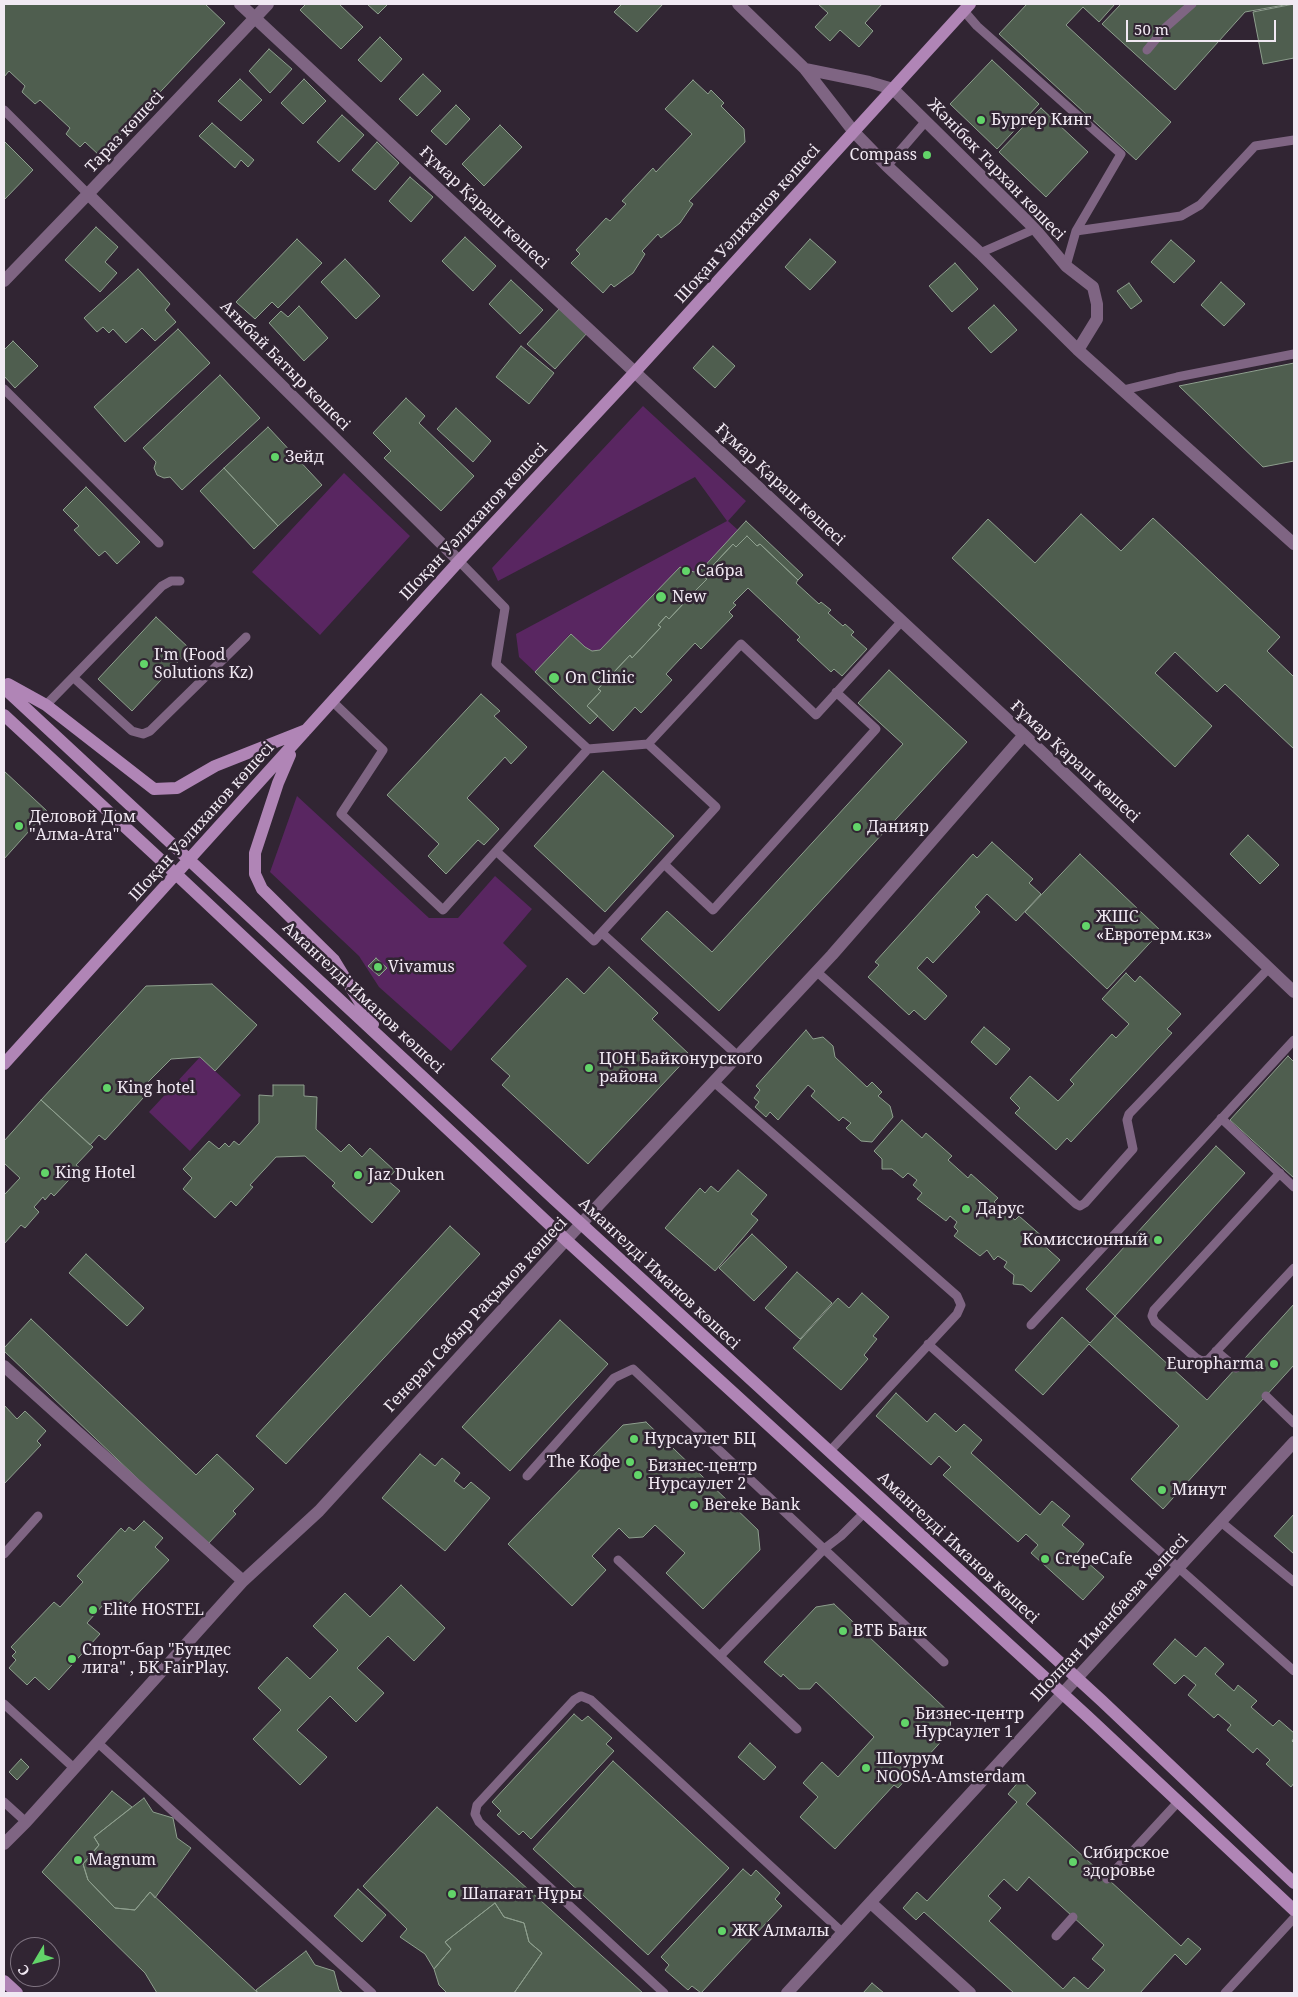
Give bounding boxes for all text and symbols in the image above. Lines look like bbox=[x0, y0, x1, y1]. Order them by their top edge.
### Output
scale bar bbox=[1128, 10, 1278, 42]
text: 50 m bbox=[1134, 19, 1169, 39]
street label: Тараз көшесі bbox=[82, 87, 168, 177]
street label: Жәнібек Тархан көшесі bbox=[923, 95, 1069, 245]
place label: Бургер Кинг bbox=[991, 110, 1091, 130]
marker: Бургер Кинг bbox=[975, 114, 987, 126]
street label: Шоқан Уәлиханов көшесі bbox=[672, 141, 824, 307]
street label: Ғұмар Қараш көшесі bbox=[415, 143, 553, 273]
place label: Compass bbox=[850, 145, 917, 165]
marker: Compass bbox=[921, 149, 933, 161]
street label: Ағыбай Батыр көшесі bbox=[216, 297, 354, 435]
street label: Ғұмар Қараш көшесі bbox=[711, 420, 849, 550]
street label: Шоқан Уәлиханов көшесі bbox=[396, 440, 552, 604]
place label: Зейд bbox=[285, 447, 324, 467]
marker: Зейд bbox=[269, 451, 281, 463]
place label: Сабра bbox=[696, 561, 744, 581]
marker: Сабра bbox=[680, 565, 692, 577]
place label: New bbox=[672, 587, 707, 607]
marker: New bbox=[654, 590, 668, 604]
place label: I'm (Food Solutions Kz) bbox=[154, 645, 254, 683]
marker: I'm (Food Solutions Kz) bbox=[138, 658, 150, 670]
place label: On Clinic bbox=[565, 668, 635, 688]
marker: On Clinic bbox=[547, 671, 561, 685]
street label: Ғұмар Қараш көшесі bbox=[1006, 697, 1144, 827]
street label: Шоқан Уәлиханов көшесі bbox=[126, 739, 278, 905]
place label: Деловой Дом "Алма-Ата" bbox=[29, 807, 136, 845]
place label: Данияр bbox=[867, 817, 929, 837]
marker: Деловой Дом "Алма-Ата" bbox=[13, 820, 25, 832]
marker: Данияр bbox=[851, 821, 863, 833]
place label: ЖШС «Евротерм.кз» bbox=[1096, 907, 1212, 945]
street label: Амангелді Иманов көшесі bbox=[278, 918, 448, 1078]
marker: ЖШС «Евротерм.кз» bbox=[1080, 920, 1092, 932]
place label: Vivamus bbox=[388, 957, 455, 977]
marker: Vivamus bbox=[372, 961, 384, 973]
place label: ЦОН Байконурского района bbox=[599, 1049, 763, 1087]
marker: ЦОН Байконурского района bbox=[583, 1062, 595, 1074]
place label: King hotel bbox=[117, 1078, 195, 1098]
marker: King hotel bbox=[101, 1082, 113, 1094]
place label: King Hotel bbox=[55, 1163, 135, 1183]
place label: Jaz Duken bbox=[368, 1165, 445, 1185]
marker: King Hotel bbox=[39, 1167, 51, 1179]
marker: Jaz Duken bbox=[352, 1169, 364, 1181]
street label: Амангелді Иманов көшесі bbox=[574, 1194, 744, 1354]
place label: Дарус bbox=[976, 1199, 1024, 1219]
marker: Дарус bbox=[960, 1203, 972, 1215]
street label: Генерал Сабыр Рақымов көшесі bbox=[381, 1214, 571, 1416]
place label: Комиссионный bbox=[1022, 1230, 1148, 1250]
marker: Комиссионный bbox=[1152, 1234, 1164, 1246]
place label: Europharma bbox=[1166, 1354, 1264, 1374]
marker: Europharma bbox=[1268, 1358, 1280, 1370]
place label: Нурсаулет БЦ bbox=[644, 1429, 756, 1449]
marker: Нурсаулет БЦ bbox=[628, 1433, 640, 1445]
place label: The Кофе bbox=[547, 1452, 620, 1472]
marker: The Кофе bbox=[624, 1456, 636, 1468]
place label: Бизнес-центр Нурсаулет 2 bbox=[648, 1456, 757, 1494]
street label: Амангелді Иманов көшесі bbox=[873, 1468, 1043, 1628]
marker: Бизнес-центр Нурсаулет 2 bbox=[632, 1469, 644, 1481]
place label: Минут bbox=[1172, 1480, 1226, 1500]
marker: Минут bbox=[1156, 1484, 1168, 1496]
place label: Bereke Bank bbox=[704, 1495, 800, 1515]
marker: Bereke Bank bbox=[688, 1499, 700, 1511]
street label: Шолпан Иманбаева көшесі bbox=[1027, 1530, 1193, 1706]
place label: CrepeCafe bbox=[1055, 1549, 1133, 1569]
marker: CrepeCafe bbox=[1039, 1553, 1051, 1565]
place label: Elite HOSTEL bbox=[103, 1600, 204, 1620]
marker: Elite HOSTEL bbox=[87, 1604, 99, 1616]
place label: ВТБ Банк bbox=[853, 1621, 927, 1641]
marker: ВТБ Банк bbox=[837, 1625, 849, 1637]
place label: Спорт-бар "Бундес лига" , БК FairPlay. bbox=[82, 1640, 231, 1678]
marker: Спорт-бар "Бундес лига" , БК FairPlay. bbox=[66, 1653, 78, 1665]
place label: Бизнес-центр Нурсаулет 1 bbox=[915, 1704, 1024, 1742]
marker: Бизнес-центр Нурсаулет 1 bbox=[899, 1717, 911, 1729]
place label: Шоурум NOOSA-Amsterdam bbox=[876, 1749, 1026, 1787]
marker: Шоурум NOOSA-Amsterdam bbox=[860, 1762, 872, 1774]
place label: Сибирское здоровье bbox=[1083, 1843, 1169, 1881]
place label: Magnum bbox=[88, 1850, 156, 1870]
marker: Magnum bbox=[72, 1854, 84, 1866]
marker: Сибирское здоровье bbox=[1067, 1856, 1079, 1868]
place label: Шапағат Нұры bbox=[462, 1884, 582, 1904]
marker: Шапағат Нұры bbox=[446, 1888, 458, 1900]
place label: ЖК Алмалы bbox=[732, 1921, 829, 1941]
marker: ЖК Алмалы bbox=[716, 1925, 728, 1937]
north arrow bbox=[10, 1937, 60, 1987]
text: С bbox=[13, 1961, 34, 1980]

